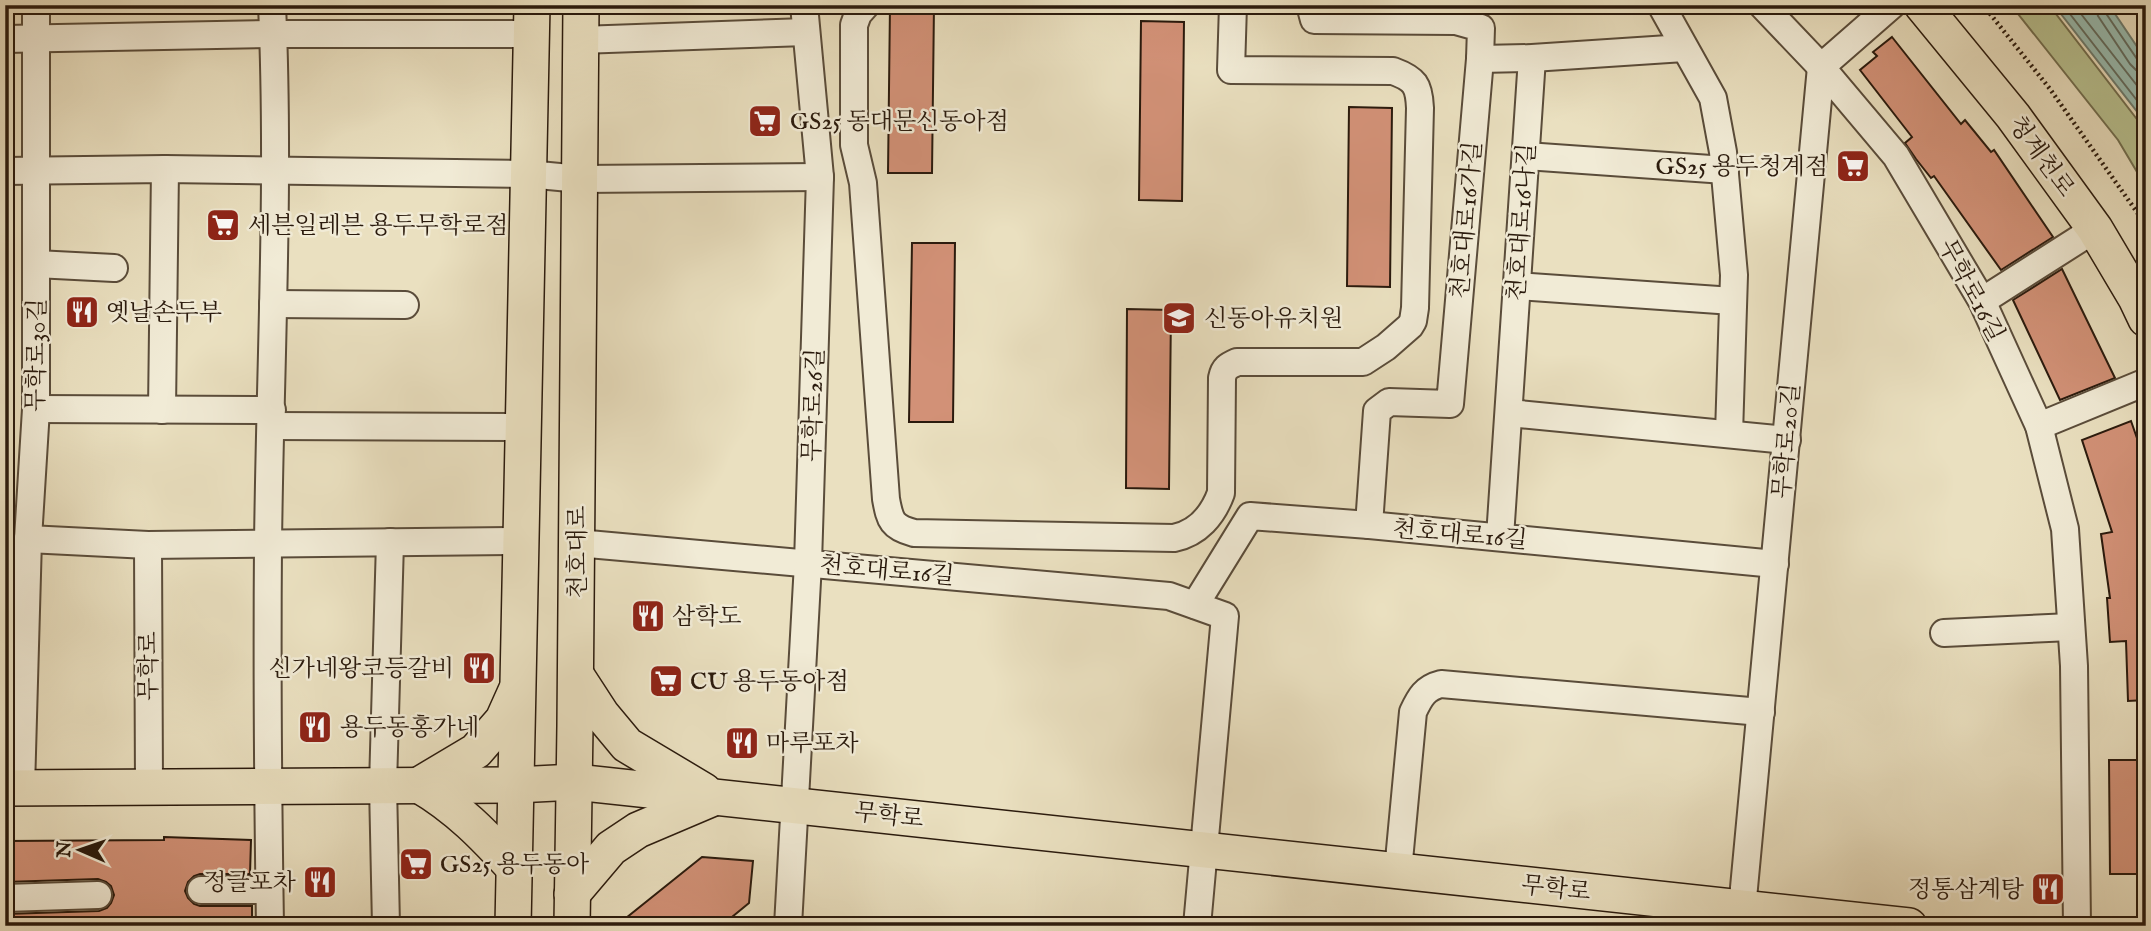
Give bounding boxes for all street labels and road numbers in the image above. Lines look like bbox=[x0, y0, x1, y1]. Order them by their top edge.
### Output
street label: 청계천로 bbox=[2001, 110, 2081, 204]
street label: 천호대로16가길 bbox=[1445, 140, 1490, 300]
street label: 천호대로16나길 bbox=[1502, 142, 1543, 302]
street label: 무학로16길 bbox=[1931, 234, 2011, 347]
street label: 무학로30길 bbox=[21, 298, 54, 412]
street label: 무학로26길 bbox=[797, 347, 832, 463]
street label: 무학로20길 bbox=[1767, 382, 1808, 500]
street label: 천호대로 bbox=[563, 506, 594, 598]
street label: 천호대로16길 bbox=[1391, 514, 1528, 557]
street label: 천호대로16길 bbox=[818, 550, 955, 593]
street label: 무학로 bbox=[134, 631, 165, 701]
street label: 무학로 bbox=[853, 797, 925, 836]
street label: 무학로 bbox=[1520, 870, 1592, 909]

